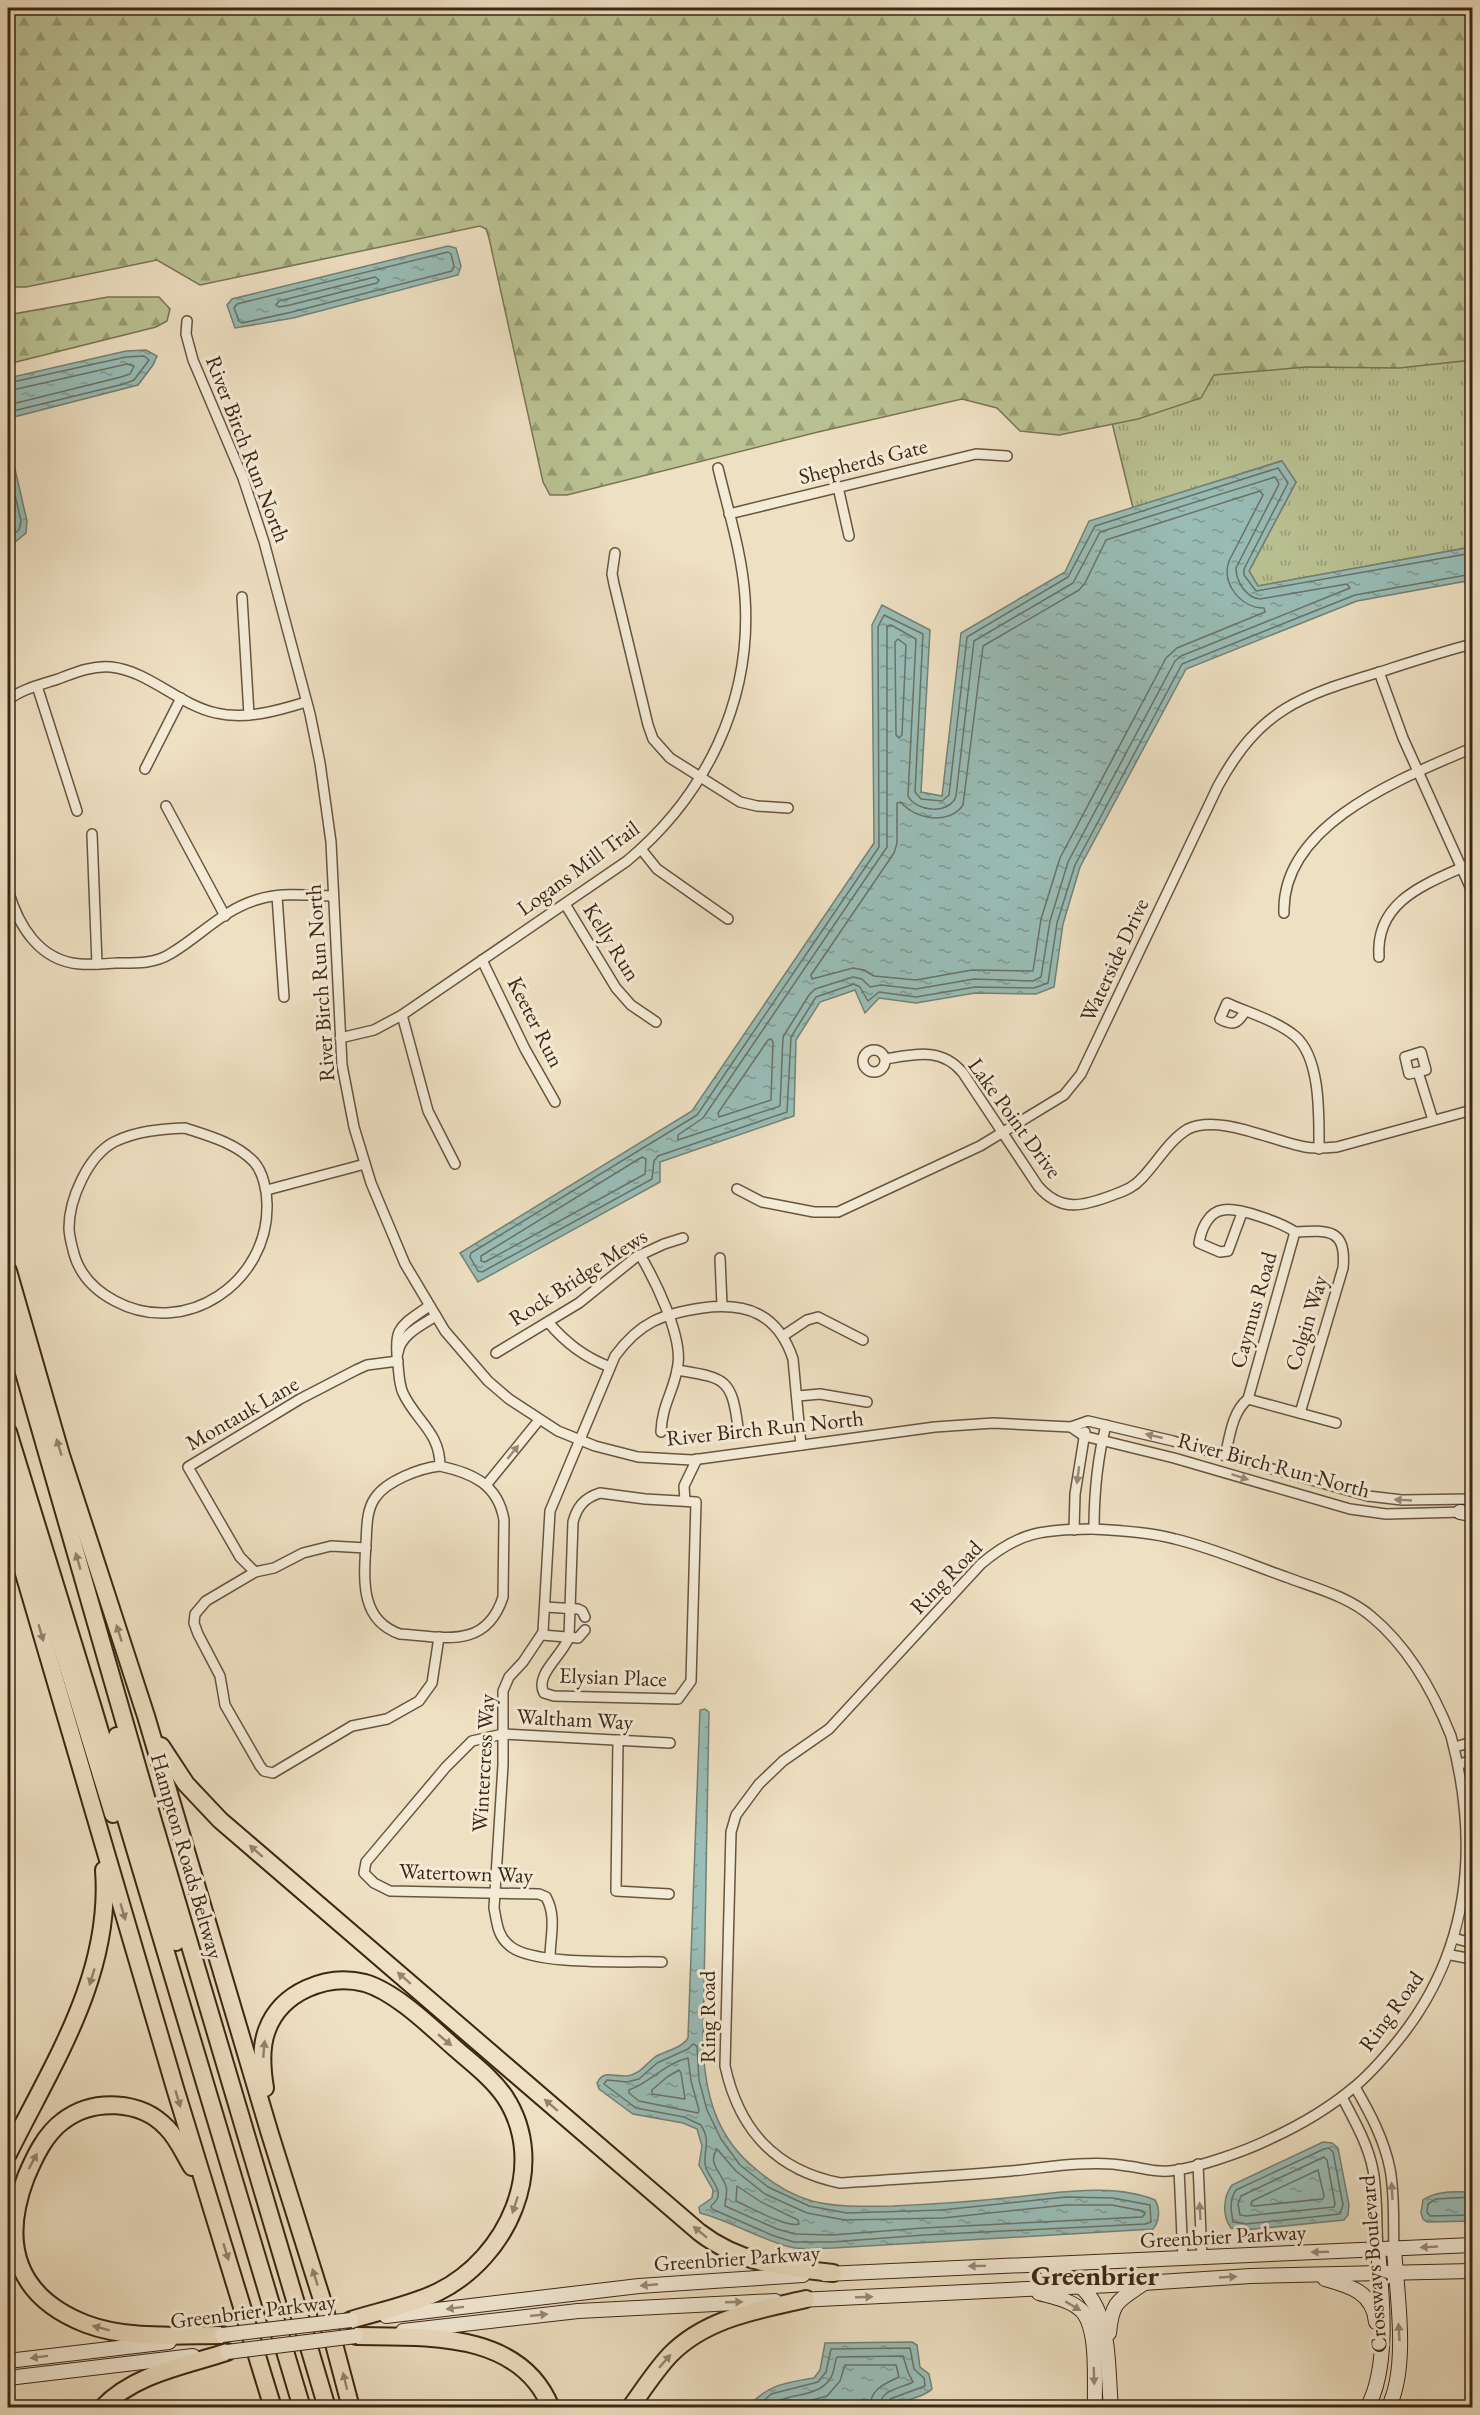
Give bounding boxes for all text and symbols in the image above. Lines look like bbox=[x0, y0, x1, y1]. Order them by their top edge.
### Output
street label: River Birch Run North bbox=[199, 351, 297, 547]
street label: Shepherds Gate bbox=[796, 431, 931, 491]
street label: Logans Mill Trail bbox=[511, 814, 645, 922]
street label: River Birch Run North bbox=[299, 883, 341, 1083]
street label: Waterside Drive bbox=[1073, 893, 1155, 1026]
street label: Kelly Run bbox=[577, 897, 648, 987]
street label: Keeter Run bbox=[501, 972, 571, 1073]
street label: Lake Point Drive bbox=[961, 1052, 1069, 1184]
street label: Rock Bridge Mews bbox=[503, 1221, 653, 1333]
street label: Caymus Road bbox=[1223, 1247, 1284, 1372]
street label: Colgin Way bbox=[1278, 1271, 1334, 1374]
street label: Montauk Lane bbox=[180, 1369, 304, 1457]
street label: River Birch Run North bbox=[665, 1403, 865, 1453]
street label: River Birch Run North bbox=[1175, 1425, 1373, 1505]
one-way arrow bbox=[1145, 1431, 1163, 1441]
one-way arrow bbox=[54, 1438, 63, 1456]
one-way arrow bbox=[506, 1444, 519, 1460]
one-way arrow bbox=[1073, 1466, 1082, 1485]
one-way arrow bbox=[1231, 1473, 1249, 1482]
one-way arrow bbox=[1394, 1495, 1413, 1505]
street label: Ring Road bbox=[903, 1533, 989, 1620]
one-way arrow bbox=[73, 1552, 82, 1570]
one-way arrow bbox=[37, 1624, 46, 1642]
one-way arrow bbox=[114, 1624, 123, 1642]
street label: Elysian Place bbox=[559, 1661, 668, 1693]
street label: Wintercress Way bbox=[465, 1693, 501, 1833]
street label: Waltham Way bbox=[516, 1701, 634, 1737]
street label: Hampton Roads Beltway bbox=[144, 1750, 230, 1963]
one-way arrow bbox=[248, 1844, 264, 1857]
street label: Watertown Way bbox=[398, 1856, 534, 1890]
one-way arrow bbox=[119, 1903, 128, 1921]
street label: Ring Road bbox=[1352, 1964, 1430, 2057]
one-way arrow bbox=[87, 1968, 96, 1986]
street label: Ring Road bbox=[693, 1970, 722, 2063]
one-way arrow bbox=[397, 1972, 412, 1985]
one-way arrow bbox=[438, 2033, 453, 2046]
one-way arrow bbox=[259, 2039, 269, 2058]
one-way arrow bbox=[174, 2090, 183, 2108]
one-way arrow bbox=[544, 2098, 559, 2112]
one-way arrow bbox=[28, 2152, 38, 2169]
street label: Crossways Boulevard bbox=[1352, 2173, 1394, 2354]
one-way arrow bbox=[1387, 2181, 1396, 2200]
one-way arrow bbox=[509, 2196, 519, 2214]
one-way arrow bbox=[1196, 2202, 1205, 2221]
street label: Greenbrier Parkway bbox=[1139, 2217, 1307, 2255]
one-way arrow bbox=[692, 2226, 707, 2238]
street label: Greenbrier Parkway bbox=[653, 2238, 822, 2278]
one-way arrow bbox=[222, 2243, 231, 2261]
one-way arrow bbox=[1420, 2243, 1439, 2252]
one-way arrow bbox=[1310, 2248, 1329, 2257]
district label: Greenbrier bbox=[1031, 2257, 1159, 2293]
one-way arrow bbox=[968, 2262, 987, 2271]
one-way arrow bbox=[310, 2268, 320, 2286]
one-way arrow bbox=[1219, 2272, 1238, 2281]
one-way arrow bbox=[639, 2280, 658, 2290]
street label: Greenbrier Parkway bbox=[168, 2286, 338, 2336]
one-way arrow bbox=[855, 2293, 874, 2302]
one-way arrow bbox=[724, 2298, 743, 2307]
one-way arrow bbox=[1065, 2300, 1081, 2311]
one-way arrow bbox=[446, 2303, 465, 2312]
one-way arrow bbox=[530, 2310, 549, 2320]
one-way arrow bbox=[1394, 2322, 1404, 2341]
one-way arrow bbox=[92, 2323, 110, 2332]
one-way arrow bbox=[29, 2353, 48, 2362]
one-way arrow bbox=[658, 2354, 671, 2369]
one-way arrow bbox=[1089, 2367, 1099, 2386]
one-way arrow bbox=[339, 2371, 349, 2390]

